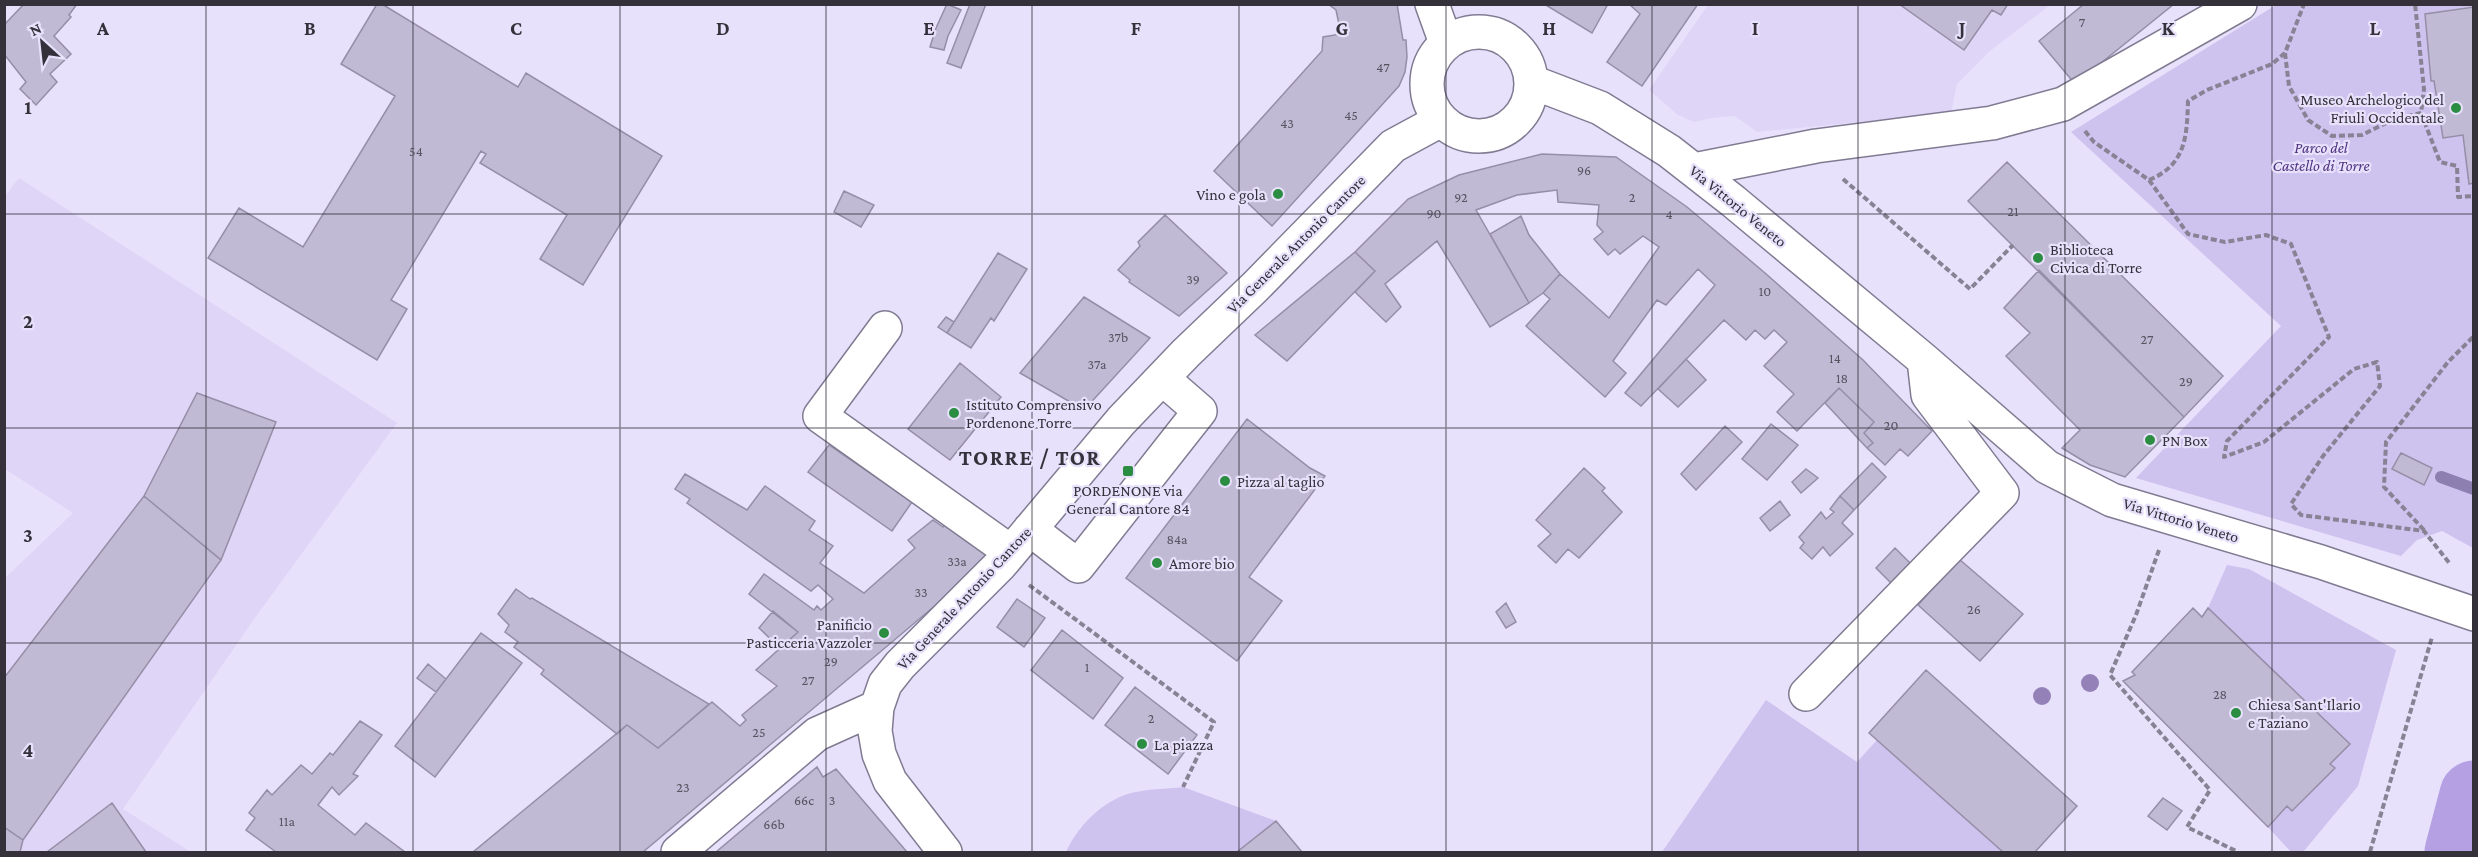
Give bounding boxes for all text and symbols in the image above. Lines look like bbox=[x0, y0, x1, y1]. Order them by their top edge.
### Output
north arrow bbox=[12, 12, 72, 72]
house number: 7 bbox=[2079, 14, 2086, 30]
text: A bbox=[96, 17, 110, 39]
text: B bbox=[304, 17, 316, 39]
text: C bbox=[510, 17, 522, 39]
text: D bbox=[716, 17, 730, 39]
text: E bbox=[923, 17, 935, 39]
text: F bbox=[1131, 17, 1142, 39]
text: G bbox=[1336, 17, 1349, 39]
text: H bbox=[1542, 17, 1556, 39]
text: I bbox=[1752, 17, 1759, 39]
text: J bbox=[1957, 17, 1966, 39]
text: K bbox=[2162, 17, 2176, 39]
text: L bbox=[2370, 17, 2381, 39]
text: N bbox=[27, 19, 44, 39]
house number: 47 bbox=[1376, 59, 1390, 75]
place label: Museo Archelogico del Friuli Occidentale bbox=[2300, 91, 2444, 126]
text: 1 bbox=[24, 96, 32, 118]
marker: Museo Archelogico del Friuli Occidentale bbox=[2449, 101, 2463, 115]
house number: 45 bbox=[1344, 107, 1358, 123]
house number: 43 bbox=[1280, 115, 1294, 131]
park label: Parco del Castello di Torre bbox=[2273, 139, 2369, 174]
house number: 54 bbox=[409, 143, 423, 159]
house number: 96 bbox=[1577, 162, 1591, 178]
street label: Via Vittorio Veneto bbox=[1686, 162, 1790, 250]
street label: Via Generale Antonio Cantore bbox=[1223, 171, 1369, 317]
place label: Vino e gola bbox=[1196, 186, 1267, 204]
marker: Vino e gola bbox=[1271, 187, 1285, 201]
house number: 92 bbox=[1454, 189, 1468, 205]
house number: 2 bbox=[1629, 189, 1636, 205]
house number: 21 bbox=[2007, 203, 2019, 219]
house number: 90 bbox=[1426, 205, 1442, 221]
house number: 4 bbox=[1665, 206, 1673, 222]
place label: Biblioteca Civica di Torre bbox=[2050, 241, 2142, 276]
marker: Biblioteca Civica di Torre bbox=[2031, 251, 2045, 265]
house number: 39 bbox=[1186, 271, 1200, 287]
house number: 10 bbox=[1759, 283, 1771, 299]
text: 2 bbox=[23, 310, 33, 332]
house number: 37b bbox=[1108, 329, 1128, 345]
house number: 27 bbox=[2141, 331, 2154, 347]
house number: 14 bbox=[1829, 350, 1841, 366]
house number: 37a bbox=[1087, 356, 1107, 372]
house number: 18 bbox=[1836, 370, 1848, 386]
house number: 29 bbox=[2179, 373, 2193, 389]
place label: Istituto Comprensivo Pordenone Torre bbox=[966, 396, 1102, 431]
marker: Istituto Comprensivo Pordenone Torre bbox=[947, 406, 961, 420]
house number: 20 bbox=[1884, 417, 1898, 433]
place label: PN Box bbox=[2162, 432, 2208, 449]
marker: PN Box bbox=[2143, 433, 2157, 447]
district label: TORRE / TOR bbox=[959, 445, 1101, 470]
marker: PORDENONE via General Cantore 84 bbox=[1121, 464, 1135, 478]
place label: Pizza al taglio bbox=[1237, 473, 1325, 491]
marker: Pizza al taglio bbox=[1218, 474, 1232, 488]
place label: PORDENONE via General Cantore 84 bbox=[1066, 482, 1190, 517]
street label: Via Vittorio Veneto bbox=[2121, 494, 2241, 546]
street label: Via Generale Antonio Cantore bbox=[893, 523, 1035, 673]
text: 3 bbox=[23, 524, 33, 546]
house number: 84a bbox=[1166, 531, 1188, 547]
house number: 33a bbox=[947, 553, 967, 569]
place label: Amore bio bbox=[1169, 555, 1235, 572]
marker: Amore bio bbox=[1150, 556, 1164, 570]
house number: 33 bbox=[914, 584, 928, 600]
house number: 26 bbox=[1967, 601, 1981, 617]
place label: Panificio Pasticceria Vazzoler bbox=[746, 616, 872, 651]
marker: Panificio Pasticceria Vazzoler bbox=[877, 626, 891, 640]
house number: 29 bbox=[824, 653, 838, 669]
house number: 1 bbox=[1085, 659, 1090, 675]
house number: 27 bbox=[802, 672, 815, 688]
house number: 28 bbox=[2213, 686, 2227, 702]
place label: Chiesa Sant'Ilario e Taziano bbox=[2248, 696, 2361, 731]
marker: Chiesa Sant'Ilario e Taziano bbox=[2229, 706, 2243, 720]
house number: 2 bbox=[1148, 710, 1155, 726]
house number: 25 bbox=[752, 724, 766, 740]
place label: La piazza bbox=[1154, 736, 1214, 754]
marker: La piazza bbox=[1135, 737, 1149, 751]
text: 4 bbox=[23, 739, 34, 761]
house number: 23 bbox=[676, 779, 690, 795]
house number: 66c bbox=[794, 792, 814, 808]
house number: 3 bbox=[829, 792, 835, 808]
house number: 11a bbox=[279, 813, 295, 829]
house number: 66b bbox=[763, 816, 785, 832]

